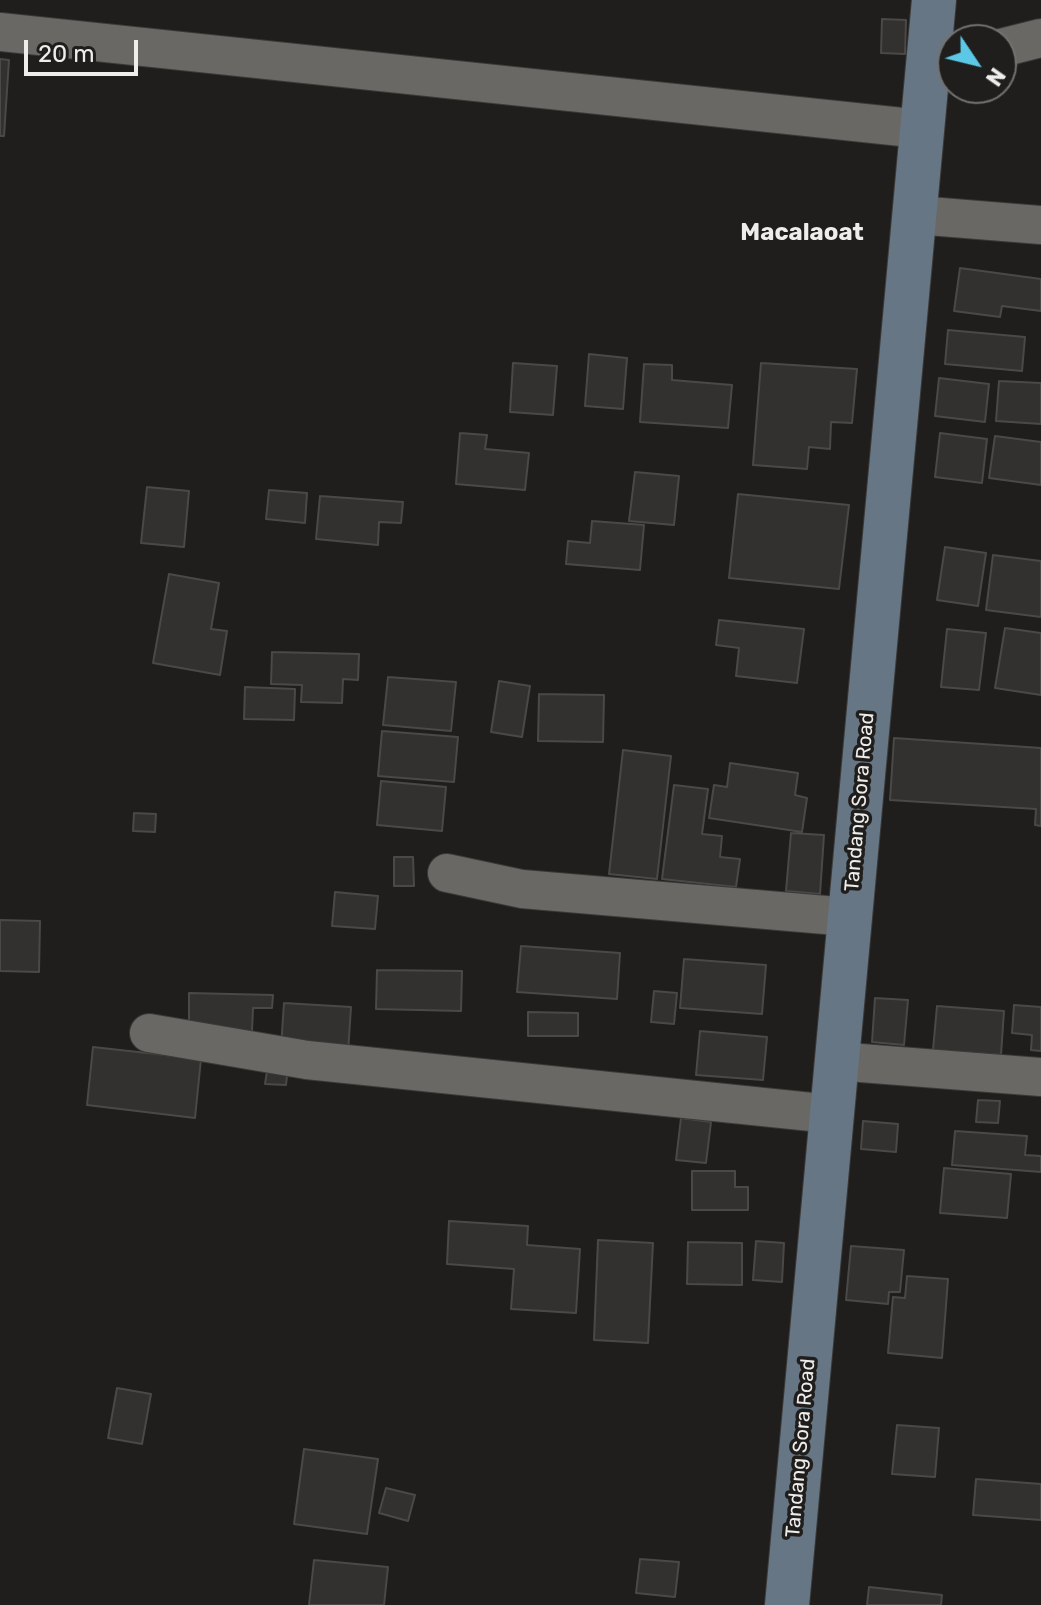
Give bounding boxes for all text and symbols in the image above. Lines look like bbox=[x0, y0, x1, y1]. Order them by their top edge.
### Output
scale bar bbox=[28, 24, 142, 74]
north arrow bbox=[937, 24, 1017, 104]
text: 20 m bbox=[38, 40, 95, 68]
text: N bbox=[980, 63, 1011, 91]
district label: Macalaoat bbox=[740, 219, 864, 247]
street label: Tandang Sora Road bbox=[840, 712, 880, 892]
street label: Tandang Sora Road bbox=[781, 1358, 821, 1538]

